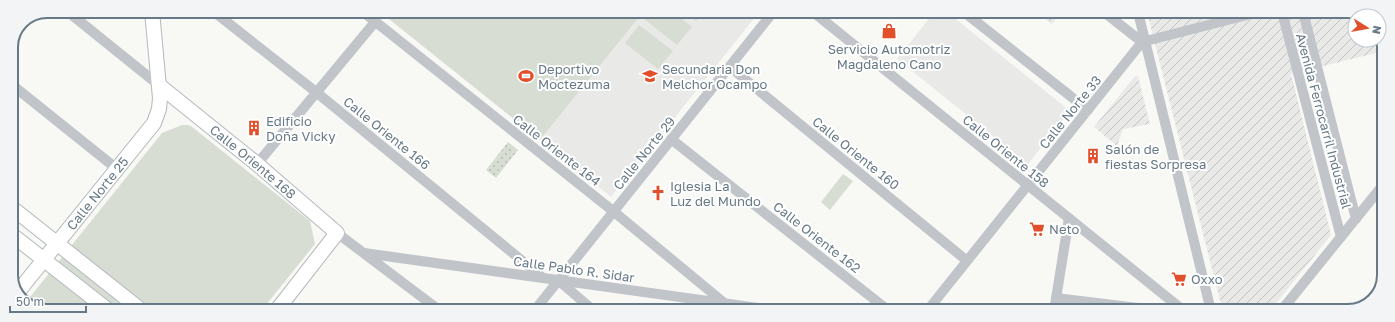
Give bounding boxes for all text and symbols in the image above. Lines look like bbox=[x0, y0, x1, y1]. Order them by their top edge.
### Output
north arrow bbox=[1347, 8, 1387, 48]
shop icon: Servicio Automotriz Magdaleno Cano bbox=[880, 22, 898, 40]
text: N bbox=[1370, 25, 1384, 35]
street label: Avenida Ferrocarril Industrial bbox=[1293, 31, 1355, 211]
place label: Servicio Automotriz Magdaleno Cano bbox=[828, 41, 951, 72]
place label: Deportivo Moctezuma bbox=[538, 61, 610, 92]
place label: Secundaria Don Melchor Ocampo bbox=[662, 61, 768, 92]
sports icon: Deportivo Moctezuma bbox=[517, 67, 535, 85]
school or university icon: Secundaria Don Melchor Ocampo bbox=[641, 67, 659, 85]
street label: Calle Norte 33 bbox=[1036, 72, 1104, 152]
street label: Calle Oriente 166 bbox=[340, 93, 434, 173]
street label: Calle Oriente 164 bbox=[510, 111, 604, 189]
street label: Calle Oriente 158 bbox=[960, 111, 1052, 191]
place label: Edificio Doña Vicky bbox=[266, 113, 336, 144]
street label: Calle Norte 29 bbox=[610, 113, 678, 193]
street label: Calle Oriente 160 bbox=[809, 113, 903, 193]
building icon: Edificio Doña Vicky bbox=[245, 119, 263, 137]
street label: Calle Oriente 168 bbox=[207, 121, 299, 202]
place label: Salón de fiestas Sorpresa bbox=[1105, 141, 1206, 172]
building icon: Salón de fiestas Sorpresa bbox=[1084, 147, 1102, 165]
street label: Calle Norte 25 bbox=[63, 154, 132, 233]
place label: Iglesia La Luz del Mundo bbox=[670, 178, 761, 209]
church icon: Iglesia La Luz del Mundo bbox=[649, 184, 667, 202]
street label: Calle Oriente 162 bbox=[770, 198, 864, 276]
supermarket icon: Neto bbox=[1028, 220, 1046, 238]
place label: Neto bbox=[1049, 221, 1080, 237]
street label: Calle Pablo R. Sidar bbox=[512, 253, 636, 285]
supermarket icon: Oxxo bbox=[1170, 270, 1188, 288]
place label: Oxxo bbox=[1191, 271, 1223, 287]
scale bar bbox=[10, 288, 86, 314]
text: 50 m bbox=[16, 294, 44, 309]

